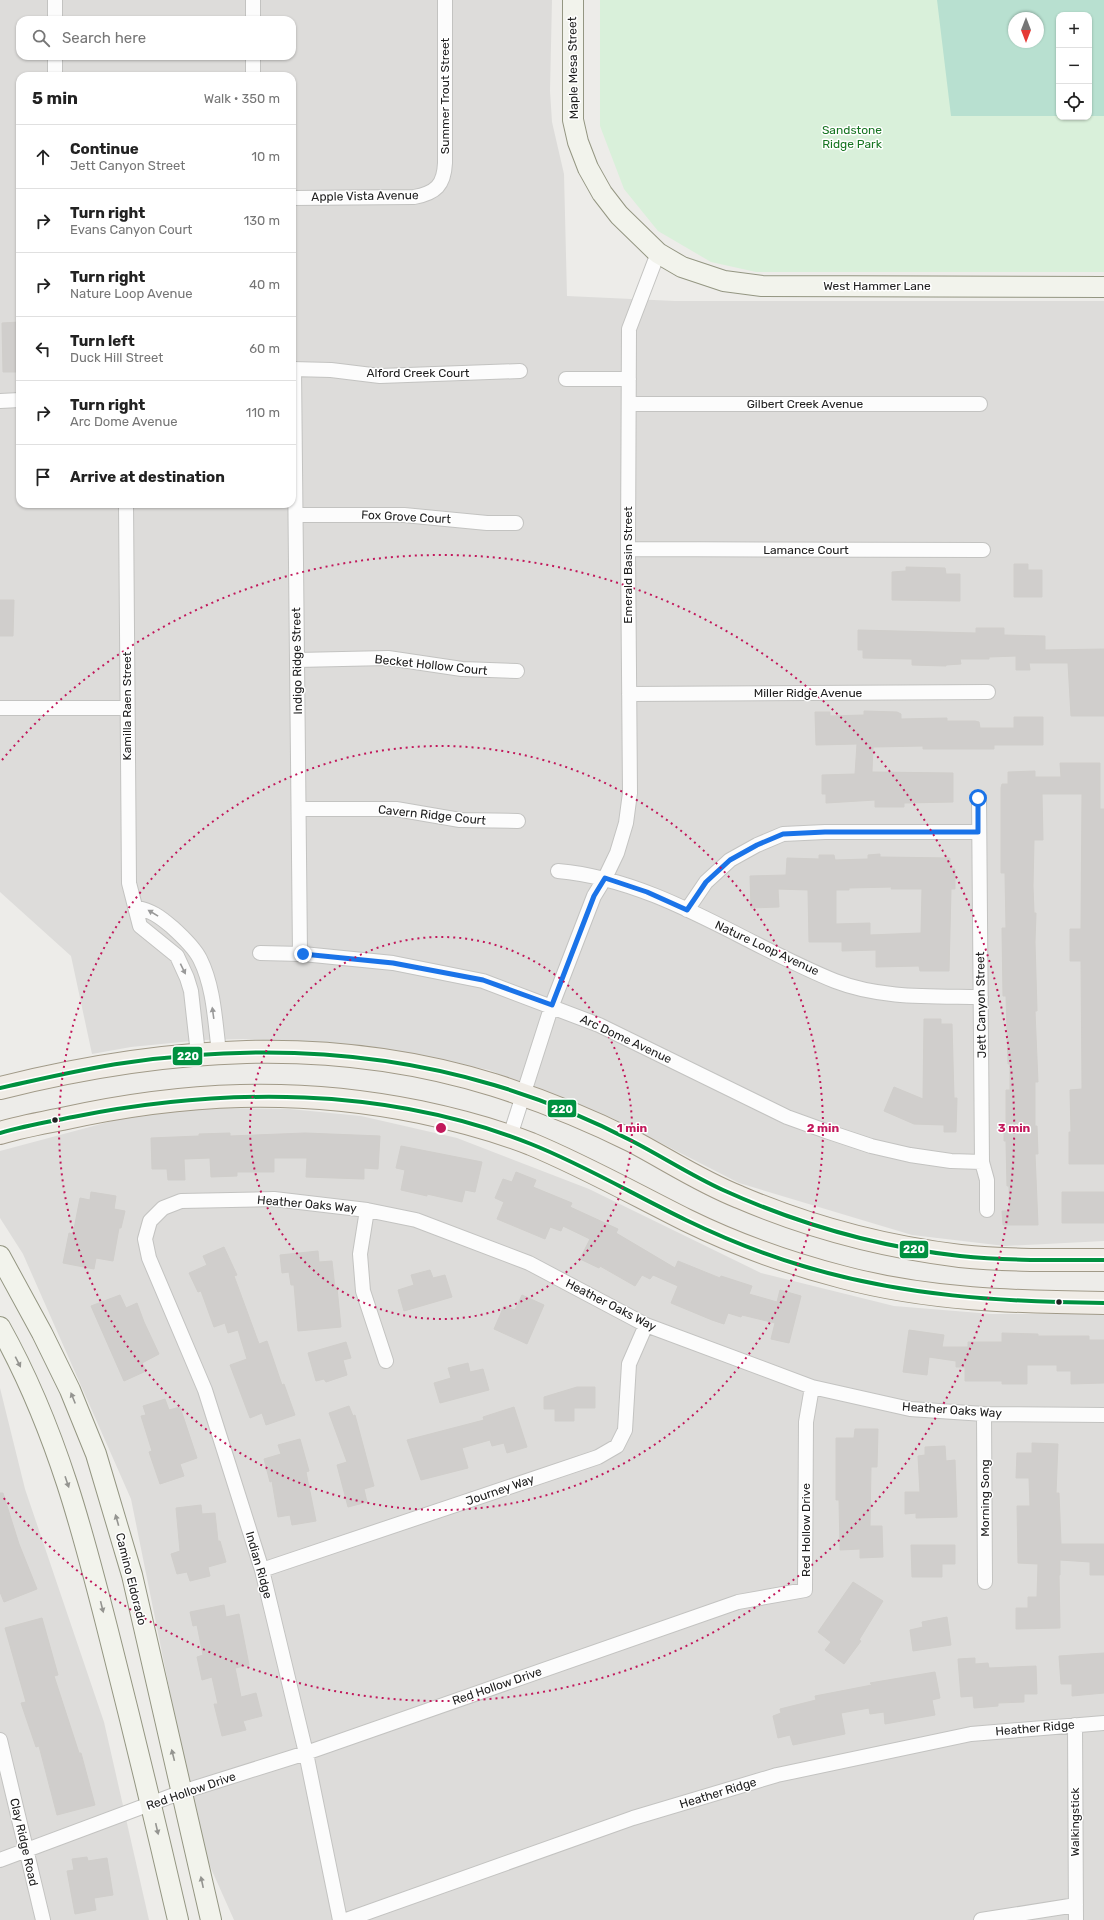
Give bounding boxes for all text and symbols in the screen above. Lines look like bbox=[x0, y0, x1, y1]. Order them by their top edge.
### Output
north arrow bbox=[1008, 12, 1044, 48]
map controls bbox=[1056, 12, 1092, 120]
button: + bbox=[1056, 12, 1092, 48]
search box bbox=[16, 16, 296, 60]
street label: Maple Mesa Street bbox=[565, 16, 581, 119]
icon: search bbox=[30, 27, 52, 49]
text: Search here bbox=[62, 29, 146, 47]
street label: Summer Trout Street bbox=[438, 37, 452, 154]
button: − bbox=[1056, 48, 1092, 84]
button: locate bbox=[1056, 84, 1092, 120]
text: 5 min bbox=[32, 88, 78, 108]
text: Walk · 350 m bbox=[204, 91, 280, 106]
park label: Sandstone Ridge Park bbox=[822, 123, 883, 151]
text: Continue bbox=[70, 140, 139, 158]
icon: ahead bbox=[32, 146, 54, 168]
text: 10 m bbox=[251, 149, 280, 164]
text: Jett Canyon Street bbox=[70, 158, 185, 173]
street label: Apple Vista Avenue bbox=[311, 188, 419, 204]
text: Turn right bbox=[70, 204, 145, 222]
icon: right bbox=[32, 210, 54, 232]
text: 130 m bbox=[244, 213, 280, 228]
text: Evans Canyon Court bbox=[70, 222, 192, 237]
text: Turn right bbox=[70, 268, 145, 286]
icon: right bbox=[32, 274, 54, 296]
text: 40 m bbox=[249, 277, 280, 292]
street label: West Hammer Lane bbox=[823, 279, 931, 293]
text: Nature Loop Avenue bbox=[70, 286, 193, 301]
text: Turn left bbox=[70, 332, 135, 350]
icon: left bbox=[32, 338, 54, 360]
text: 60 m bbox=[249, 341, 280, 356]
text: Duck Hill Street bbox=[70, 350, 163, 365]
street label: Alford Creek Court bbox=[366, 366, 470, 380]
text: Turn right bbox=[70, 396, 145, 414]
street label: Gilbert Creek Avenue bbox=[747, 397, 864, 411]
icon: right bbox=[32, 402, 54, 424]
text: 110 m bbox=[246, 405, 280, 420]
text: Arc Dome Avenue bbox=[70, 414, 178, 429]
icon: arrive bbox=[32, 466, 54, 488]
text: Arrive at destination bbox=[70, 468, 225, 486]
street label: Emerald Basin Street bbox=[621, 506, 635, 624]
street label: Fox Grove Court bbox=[361, 508, 451, 526]
street label: Lamance Court bbox=[763, 543, 849, 557]
street label: Indigo Ridge Street bbox=[289, 607, 305, 715]
street label: Kamilla Raen Street bbox=[120, 651, 134, 760]
street label: Becket Hollow Court bbox=[374, 652, 488, 678]
street label: Miller Ridge Avenue bbox=[754, 686, 863, 700]
route start bbox=[969, 789, 987, 807]
street label: Cavern Ridge Court bbox=[377, 802, 487, 828]
one-way arrow bbox=[147, 910, 159, 917]
street label: Nature Loop Avenue bbox=[713, 918, 821, 978]
route end bbox=[294, 945, 312, 963]
street label: Jett Canyon Street bbox=[973, 951, 989, 1058]
one-way arrow bbox=[180, 963, 186, 975]
one-way arrow bbox=[210, 1007, 216, 1019]
street label: Arc Dome Avenue bbox=[578, 1012, 674, 1066]
line badge: 220 bbox=[172, 1046, 203, 1066]
text: 220 bbox=[177, 1050, 199, 1063]
line badge: 220 bbox=[547, 1099, 577, 1118]
text: 220 bbox=[551, 1103, 573, 1116]
unlabelled marker bbox=[50, 1115, 60, 1125]
centre of rings bbox=[434, 1121, 448, 1135]
text: 1 min bbox=[617, 1121, 648, 1135]
text: 2 min bbox=[807, 1121, 840, 1135]
text: 3 min bbox=[998, 1121, 1031, 1135]
street label: Heather Oaks Way bbox=[257, 1193, 358, 1215]
line badge: 220 bbox=[899, 1240, 929, 1259]
text: 220 bbox=[903, 1243, 925, 1256]
street label: Heather Oaks Way bbox=[563, 1276, 659, 1334]
unlabelled marker bbox=[1054, 1297, 1064, 1307]
one-way arrow bbox=[15, 1356, 21, 1368]
one-way arrow bbox=[70, 1392, 76, 1403]
street label: Heather Oaks Way bbox=[902, 1400, 1003, 1420]
street label: Morning Song bbox=[978, 1459, 992, 1537]
street label: Journey Way bbox=[464, 1472, 536, 1508]
one-way arrow bbox=[65, 1477, 71, 1489]
street label: Red Hollow Drive bbox=[799, 1483, 813, 1577]
one-way arrow bbox=[114, 1514, 120, 1526]
street label: Indian Ridge bbox=[243, 1530, 275, 1600]
street label: Camino Eldorado bbox=[113, 1531, 149, 1627]
one-way arrow bbox=[99, 1602, 105, 1614]
street label: Red Hollow Drive bbox=[450, 1664, 544, 1708]
street label: Heather Ridge bbox=[995, 1718, 1076, 1738]
one-way arrow bbox=[170, 1749, 176, 1761]
street label: Red Hollow Drive bbox=[144, 1769, 238, 1813]
street label: Heather Ridge bbox=[678, 1775, 758, 1811]
street label: Walkingstick bbox=[1068, 1787, 1082, 1856]
street label: Clay Ridge Road bbox=[7, 1797, 41, 1887]
one-way arrow bbox=[155, 1822, 161, 1835]
one-way arrow bbox=[198, 1876, 204, 1888]

